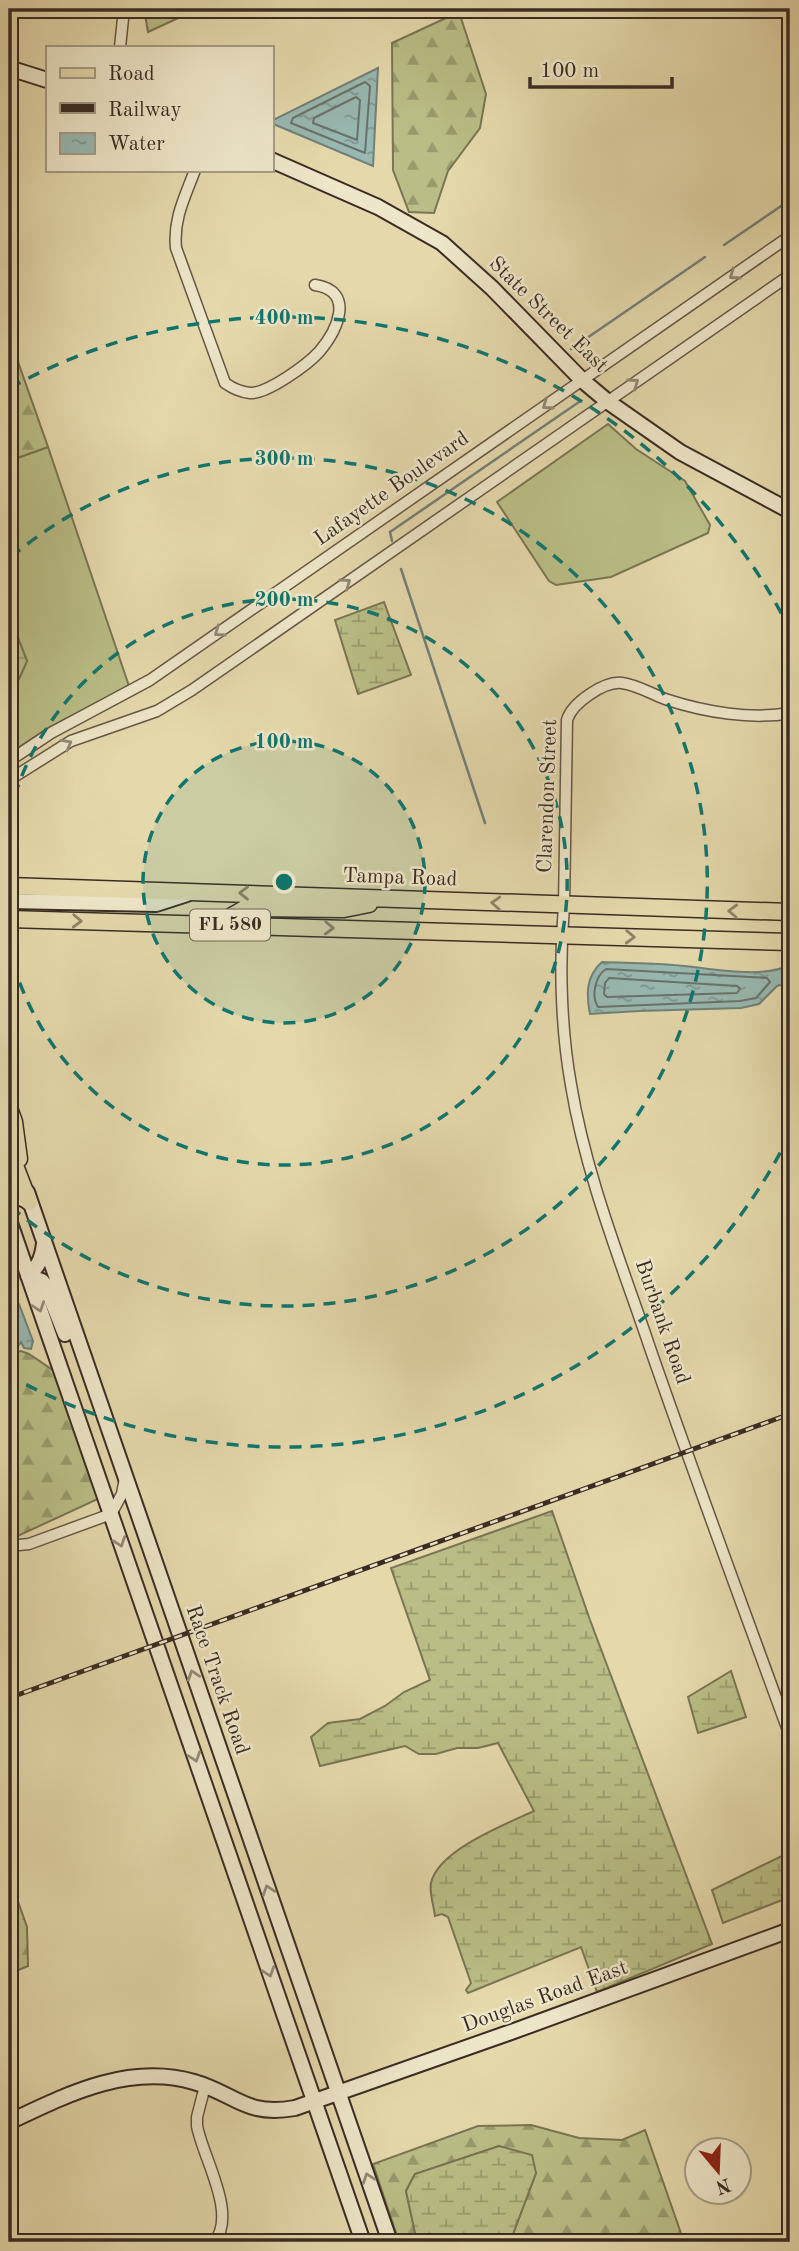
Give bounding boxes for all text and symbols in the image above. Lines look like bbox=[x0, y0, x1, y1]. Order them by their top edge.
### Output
legend bbox=[46, 46, 273, 172]
scale bar bbox=[530, 46, 671, 90]
text: 100 m bbox=[540, 61, 599, 82]
text: Road bbox=[108, 64, 155, 85]
text: Railway bbox=[108, 100, 182, 121]
text: Water bbox=[108, 134, 165, 155]
street label: State Street East bbox=[484, 253, 612, 377]
one-way arrow bbox=[729, 267, 742, 279]
text: 400 m bbox=[254, 308, 314, 329]
one-way arrow bbox=[626, 379, 639, 391]
one-way arrow bbox=[542, 397, 555, 409]
street label: Lafayette Boulevard bbox=[311, 428, 473, 550]
text: 300 m bbox=[254, 449, 314, 470]
one-way arrow bbox=[338, 579, 351, 591]
text: 200 m bbox=[254, 590, 314, 611]
one-way arrow bbox=[214, 624, 227, 636]
street label: Clarendon Street bbox=[535, 719, 561, 873]
text: 100 m bbox=[254, 732, 314, 753]
one-way arrow bbox=[59, 739, 72, 752]
street label: Tampa Road bbox=[342, 866, 458, 890]
centre of rings bbox=[272, 870, 296, 894]
one-way arrow bbox=[238, 886, 249, 901]
one-way arrow bbox=[490, 896, 501, 911]
one-way arrow bbox=[728, 903, 738, 919]
road number: FL 580 bbox=[190, 909, 270, 940]
one-way arrow bbox=[72, 913, 83, 929]
one-way arrow bbox=[324, 921, 335, 936]
one-way arrow bbox=[624, 930, 635, 945]
street label: Burbank Road bbox=[631, 1257, 693, 1387]
one-way arrow bbox=[31, 1301, 45, 1313]
one-way arrow bbox=[112, 1535, 126, 1547]
street label: Race Track Road bbox=[182, 1602, 252, 1758]
one-way arrow bbox=[187, 1670, 201, 1682]
one-way arrow bbox=[187, 1750, 201, 1762]
one-way arrow bbox=[262, 1885, 276, 1897]
street label: Douglas Road East bbox=[459, 1957, 631, 2037]
one-way arrow bbox=[261, 1965, 275, 1977]
north arrow bbox=[684, 2136, 754, 2206]
one-way arrow bbox=[362, 2172, 376, 2184]
text: N bbox=[712, 2173, 733, 2196]

